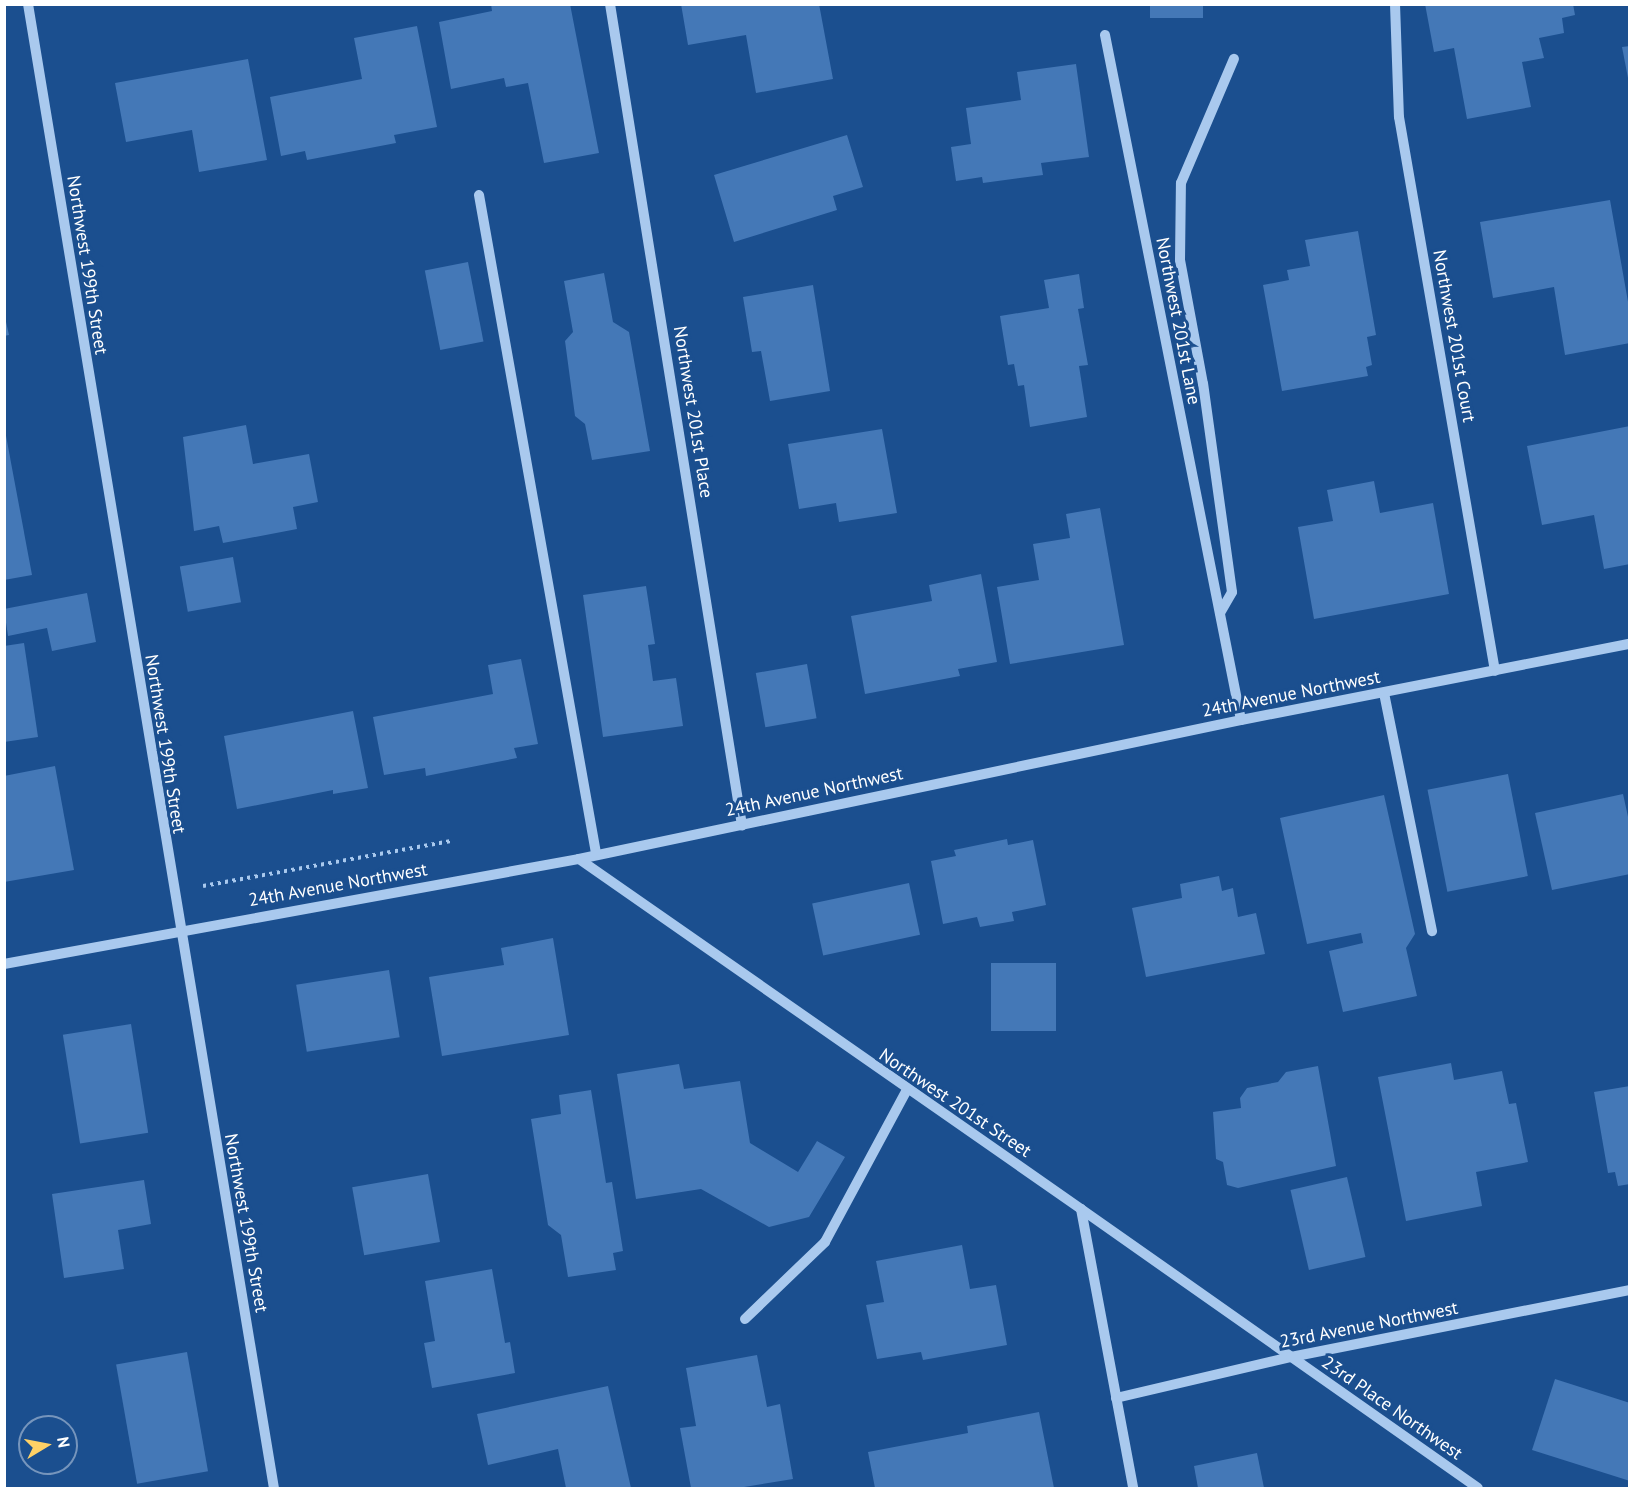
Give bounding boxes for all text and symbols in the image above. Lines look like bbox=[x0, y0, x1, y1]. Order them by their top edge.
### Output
street label: Northwest 199th Street bbox=[62, 174, 112, 356]
street label: Northwest 201st Lane bbox=[1151, 236, 1205, 406]
street label: Northwest 201st Court bbox=[1428, 248, 1480, 424]
street label: Northwest 201st Place bbox=[669, 324, 717, 500]
street label: Northwest 199th Street bbox=[140, 653, 190, 835]
street label: 24th Avenue Northwest bbox=[1200, 666, 1382, 722]
street label: 24th Avenue Northwest bbox=[723, 763, 905, 821]
street label: 24th Avenue Northwest bbox=[247, 859, 429, 911]
street label: Northwest 201st Street bbox=[875, 1044, 1035, 1162]
street label: Northwest 199th Street bbox=[220, 1132, 272, 1314]
street label: 23rd Avenue Northwest bbox=[1278, 1297, 1460, 1353]
street label: 23rd Place Northwest bbox=[1318, 1351, 1466, 1465]
north arrow bbox=[18, 1415, 78, 1475]
text: N bbox=[53, 1435, 75, 1449]

